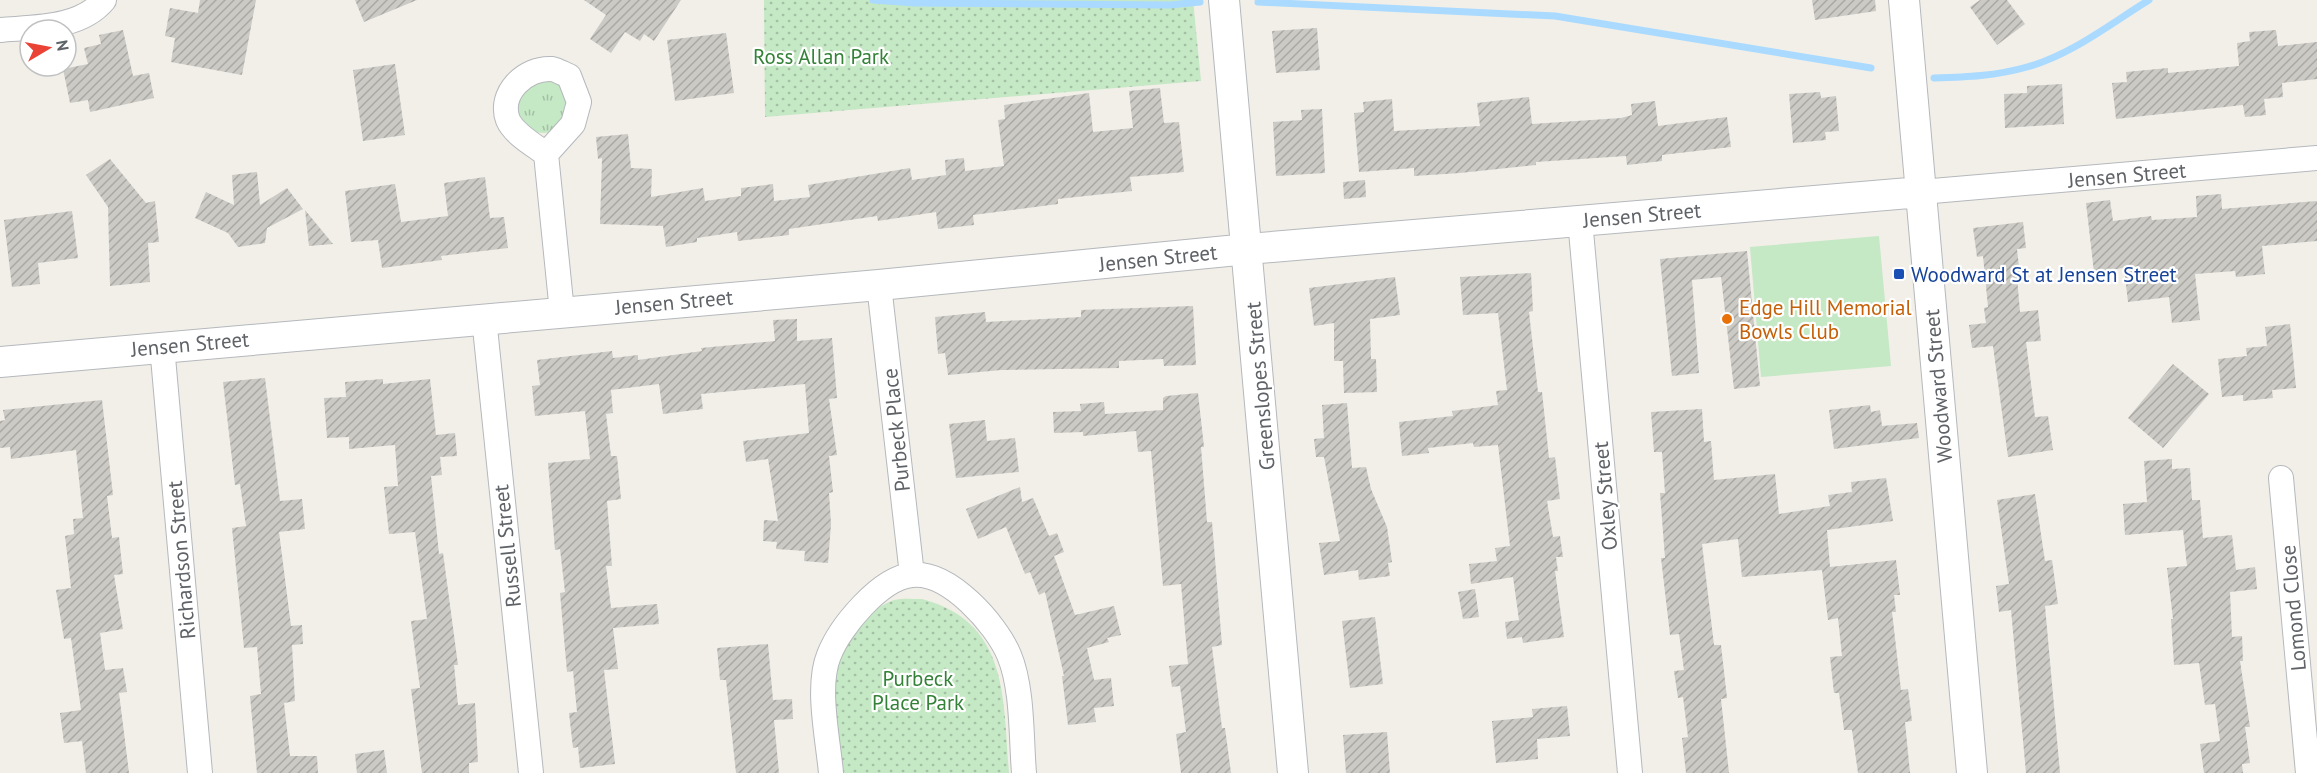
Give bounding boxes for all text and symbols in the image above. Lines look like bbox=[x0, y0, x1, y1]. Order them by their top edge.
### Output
north arrow bbox=[18, 18, 78, 78]
text: N bbox=[52, 38, 74, 52]
park label: Ross Allan Park bbox=[753, 43, 889, 70]
street label: Jensen Street bbox=[2066, 156, 2187, 194]
street label: Jensen Street bbox=[1581, 196, 1702, 234]
street label: Jensen Street bbox=[1097, 238, 1218, 278]
place label: Woodward St at Jensen Street bbox=[1911, 261, 2177, 288]
marker: Woodward St at Jensen Street bbox=[1892, 267, 1906, 281]
street label: Jensen Street bbox=[613, 283, 734, 321]
place label: Edge Hill Memorial Bowls Club bbox=[1739, 294, 1912, 345]
street label: Greenslopes Street bbox=[1239, 301, 1281, 471]
street label: Woodward Street bbox=[1918, 308, 1958, 464]
marker: Edge Hill Memorial Bowls Club bbox=[1720, 312, 1734, 326]
street label: Jensen Street bbox=[129, 325, 250, 363]
street label: Purbeck Place bbox=[876, 367, 916, 493]
street label: Oxley Street bbox=[1587, 440, 1623, 552]
street label: Richardson Street bbox=[161, 480, 201, 640]
street label: Russell Street bbox=[487, 483, 527, 609]
street label: Lomond Close bbox=[2274, 544, 2312, 672]
park label: Purbeck Place Park bbox=[872, 665, 964, 716]

